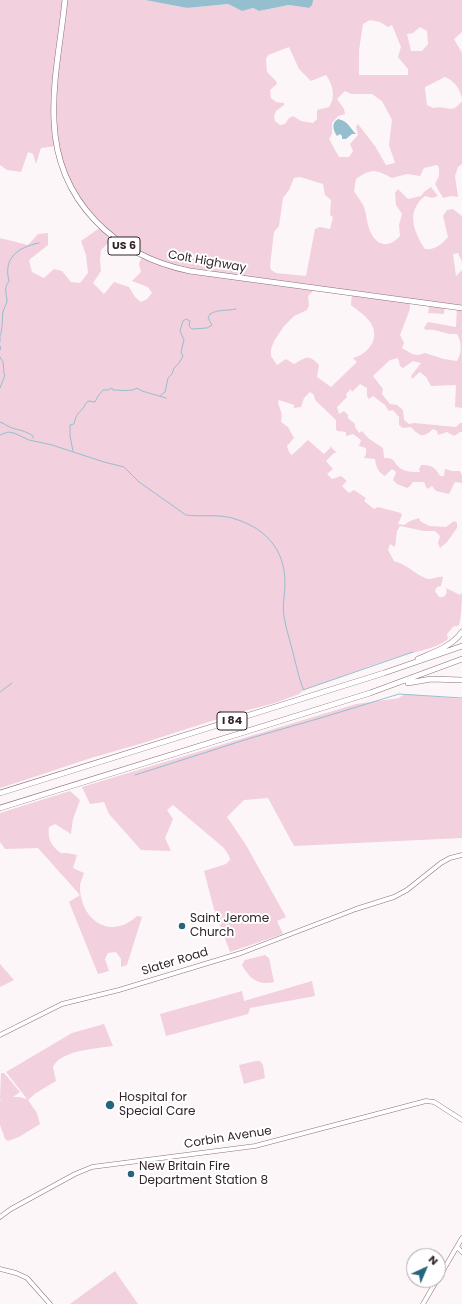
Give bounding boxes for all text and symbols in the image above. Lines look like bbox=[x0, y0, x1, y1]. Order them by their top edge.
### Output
road number: US 6 bbox=[108, 237, 140, 255]
street label: Colt Highway bbox=[167, 248, 247, 276]
road number: I 84 bbox=[217, 712, 247, 730]
place label: Saint Jerome Church bbox=[190, 912, 269, 940]
marker: Saint Jerome Church bbox=[177, 921, 187, 931]
street label: Slater Road bbox=[140, 945, 210, 979]
place label: Hospital for Special Care bbox=[119, 1091, 195, 1119]
marker: Hospital for Special Care bbox=[104, 1099, 116, 1111]
street label: Corbin Avenue bbox=[183, 1124, 273, 1152]
place label: New Britain Fire Department Station 8 bbox=[139, 1160, 268, 1188]
marker: New Britain Fire Department Station 8 bbox=[126, 1169, 136, 1179]
north arrow bbox=[406, 1248, 446, 1288]
text: N bbox=[425, 1251, 442, 1269]

